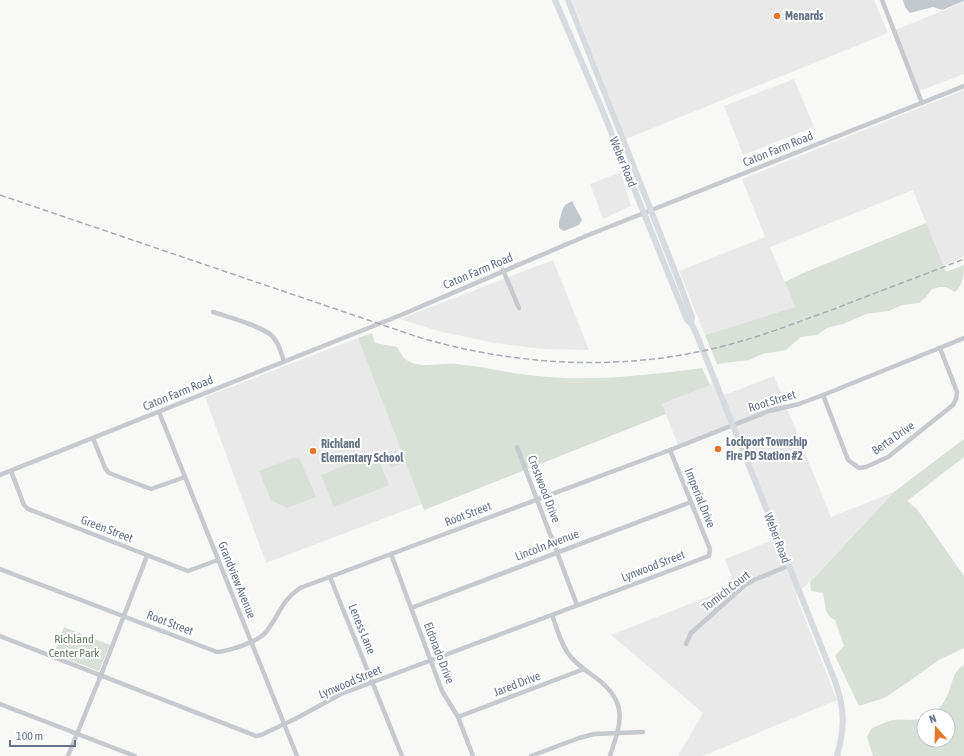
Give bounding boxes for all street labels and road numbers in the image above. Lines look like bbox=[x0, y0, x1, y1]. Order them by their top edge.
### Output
street label: Caton Farm Road bbox=[741, 129, 815, 169]
street label: Weber Road bbox=[607, 135, 639, 189]
street label: Caton Farm Road bbox=[441, 250, 515, 292]
street label: Caton Farm Road bbox=[141, 373, 215, 413]
street label: Root Street bbox=[747, 387, 798, 415]
street label: Berta Drive bbox=[869, 418, 917, 458]
street label: Crestwood Drive bbox=[525, 453, 563, 525]
street label: Imperial Drive bbox=[682, 466, 718, 530]
street label: Root Street bbox=[443, 499, 494, 529]
street label: Weber Road bbox=[761, 511, 793, 565]
street label: Green Street bbox=[79, 513, 135, 546]
street label: Lincoln Avenue bbox=[513, 526, 581, 564]
street label: Grandview Avenue bbox=[215, 539, 259, 621]
street label: Lynwood Street bbox=[619, 547, 687, 585]
street label: Tomich Court bbox=[699, 568, 753, 614]
street label: Leness Lane bbox=[346, 602, 378, 656]
street label: Root Street bbox=[145, 608, 196, 638]
street label: Eldorado Drive bbox=[421, 620, 457, 686]
street label: Lynwood Street bbox=[316, 662, 384, 702]
street label: Jared Drive bbox=[492, 669, 542, 699]

